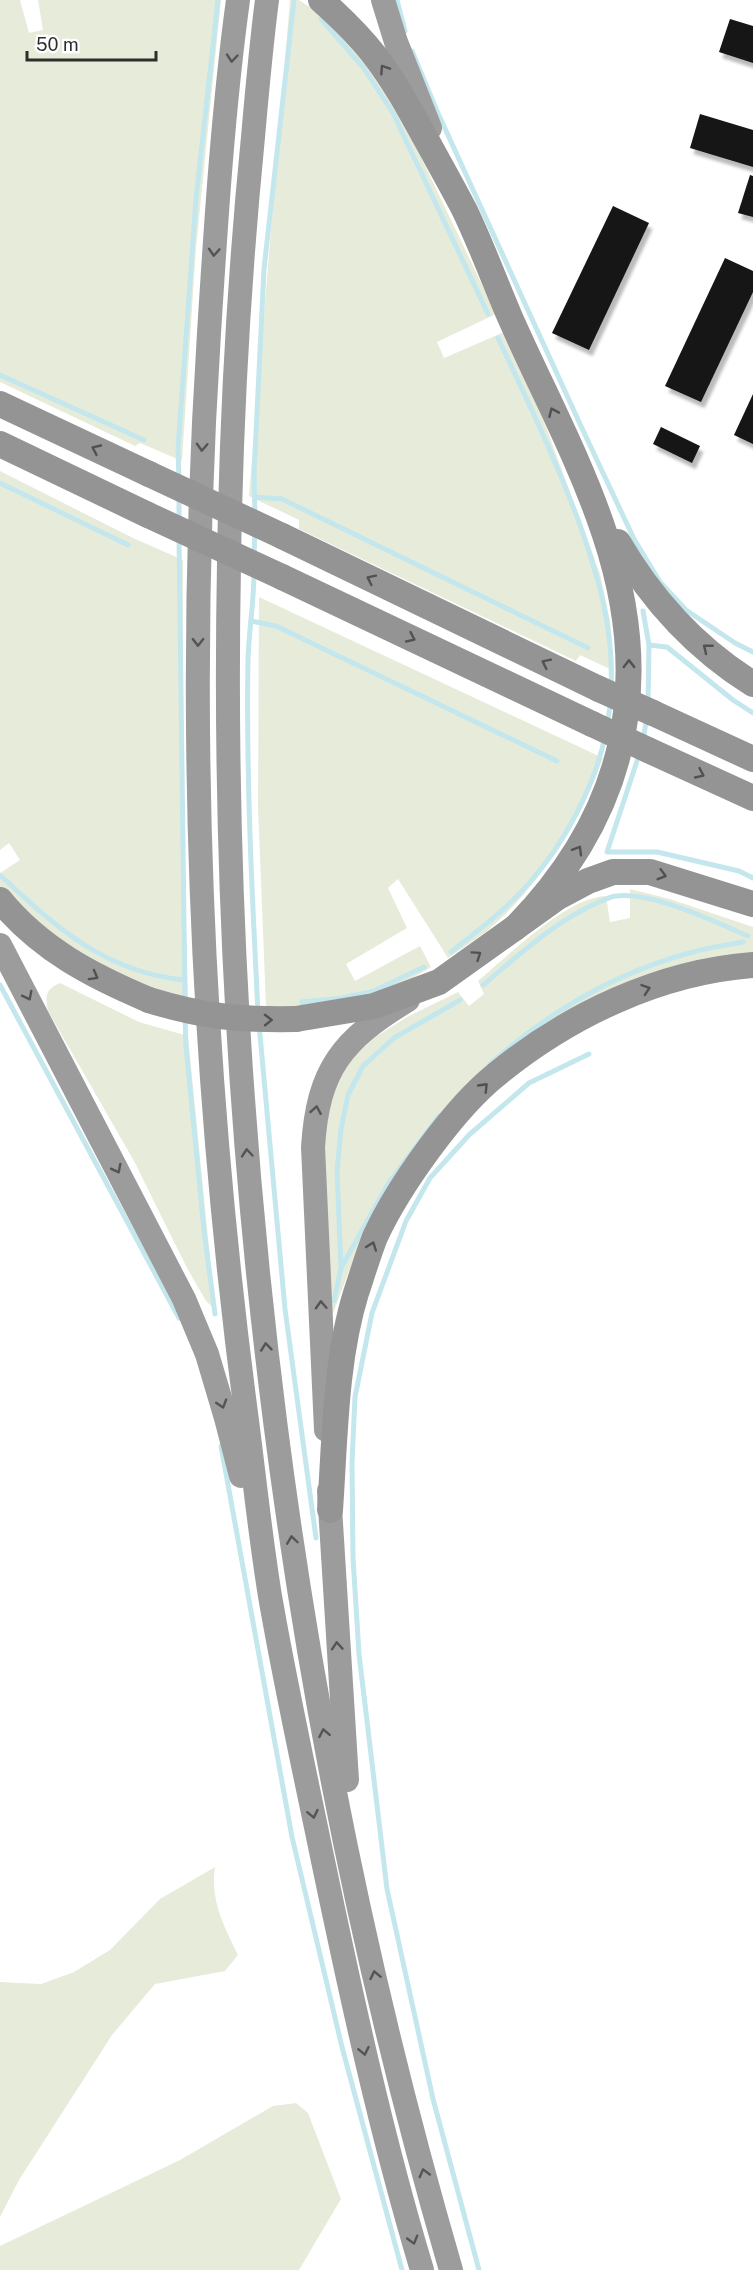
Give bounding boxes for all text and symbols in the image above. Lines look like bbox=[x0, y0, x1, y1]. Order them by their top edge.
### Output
scale bar bbox=[27, 24, 156, 62]
text: 50 m bbox=[36, 34, 79, 55]
one-way arrow bbox=[226, 54, 239, 63]
one-way arrow bbox=[380, 65, 391, 76]
one-way arrow bbox=[208, 248, 221, 257]
one-way arrow bbox=[549, 408, 561, 419]
one-way arrow bbox=[195, 442, 208, 451]
one-way arrow bbox=[92, 445, 103, 457]
one-way arrow bbox=[366, 574, 377, 586]
one-way arrow bbox=[404, 631, 415, 643]
one-way arrow bbox=[192, 637, 204, 646]
one-way arrow bbox=[703, 645, 714, 656]
one-way arrow bbox=[542, 659, 553, 671]
one-way arrow bbox=[623, 660, 635, 669]
one-way arrow bbox=[694, 767, 705, 779]
one-way arrow bbox=[571, 846, 582, 856]
one-way arrow bbox=[656, 868, 667, 880]
one-way arrow bbox=[471, 951, 482, 962]
one-way arrow bbox=[88, 969, 98, 980]
one-way arrow bbox=[640, 983, 650, 996]
one-way arrow bbox=[21, 990, 32, 1000]
one-way arrow bbox=[263, 1014, 272, 1026]
one-way arrow bbox=[476, 1084, 487, 1095]
one-way arrow bbox=[310, 1106, 322, 1115]
one-way arrow bbox=[241, 1149, 254, 1158]
one-way arrow bbox=[110, 1163, 121, 1174]
one-way arrow bbox=[365, 1241, 378, 1252]
one-way arrow bbox=[314, 1300, 327, 1309]
one-way arrow bbox=[260, 1343, 273, 1352]
one-way arrow bbox=[215, 1398, 227, 1409]
one-way arrow bbox=[287, 1536, 299, 1545]
one-way arrow bbox=[331, 1642, 344, 1651]
one-way arrow bbox=[318, 1728, 331, 1738]
one-way arrow bbox=[306, 1809, 319, 1819]
one-way arrow bbox=[369, 1970, 382, 1980]
one-way arrow bbox=[357, 2046, 370, 2056]
one-way arrow bbox=[418, 2168, 431, 2178]
one-way arrow bbox=[406, 2234, 418, 2245]

